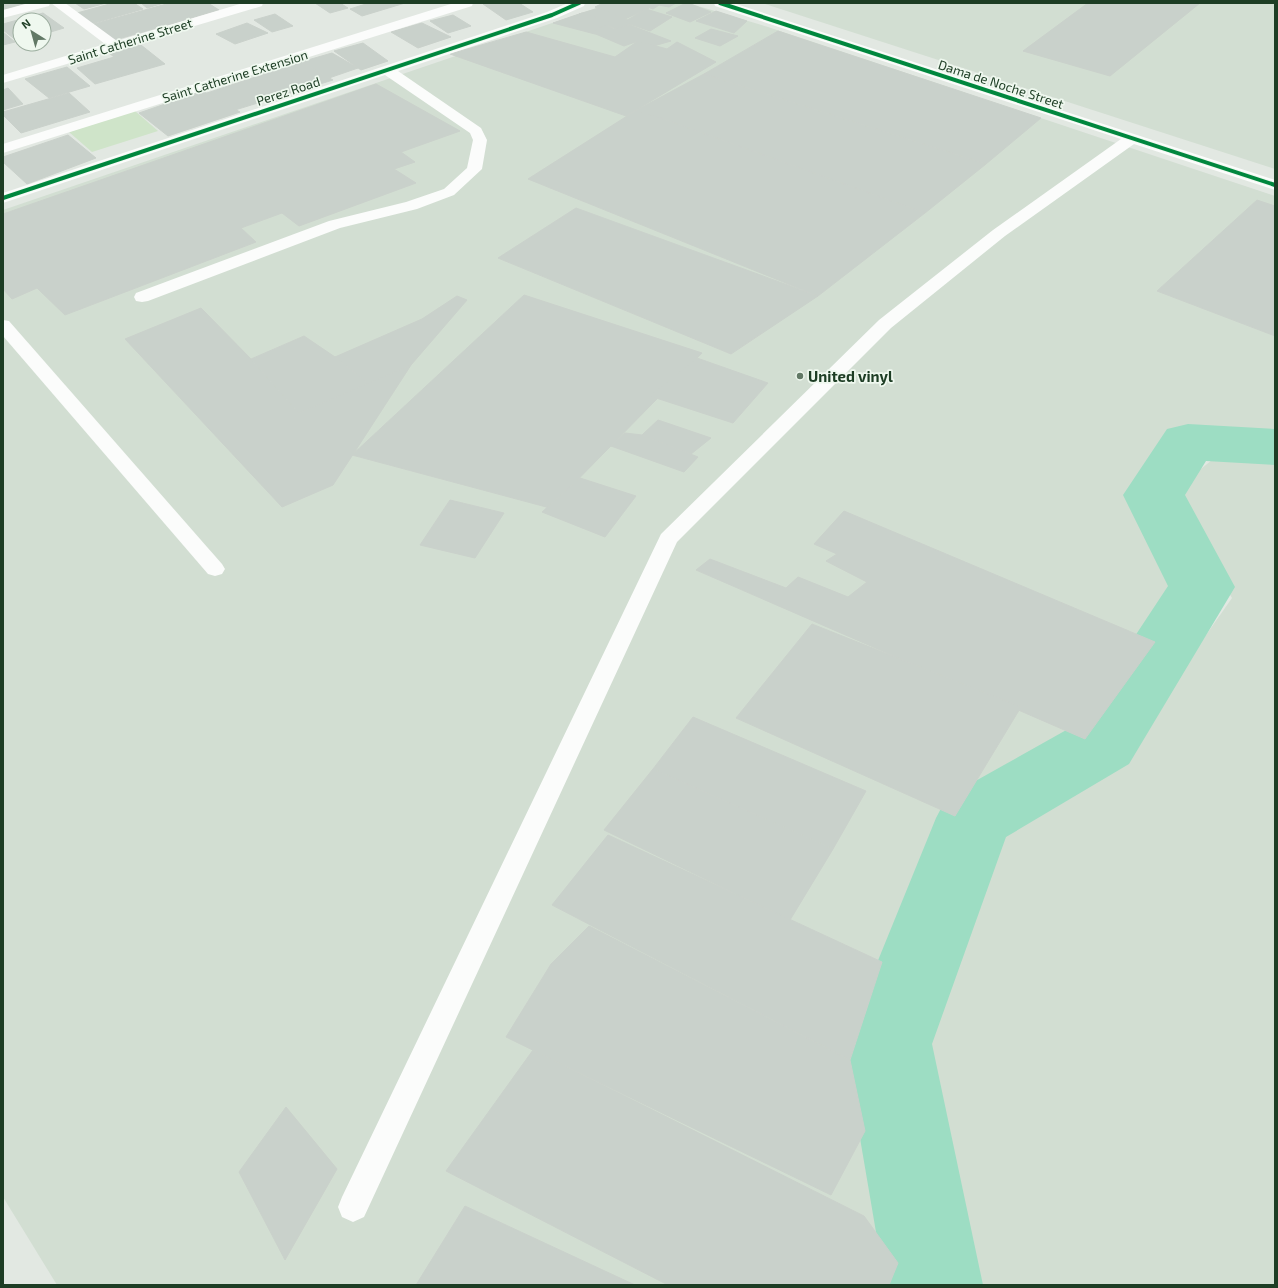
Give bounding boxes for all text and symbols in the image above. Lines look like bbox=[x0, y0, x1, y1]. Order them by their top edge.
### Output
north arrow bbox=[12, 12, 52, 52]
street label: Saint Catherine Street bbox=[66, 14, 194, 68]
text: N bbox=[19, 16, 33, 31]
street label: Saint Catherine Extension bbox=[160, 46, 310, 106]
street label: Dama de Noche Street bbox=[936, 56, 1066, 112]
street label: Perez Road bbox=[254, 73, 322, 109]
place label: United vinyl bbox=[808, 367, 893, 386]
marker: United vinyl bbox=[795, 371, 805, 381]

